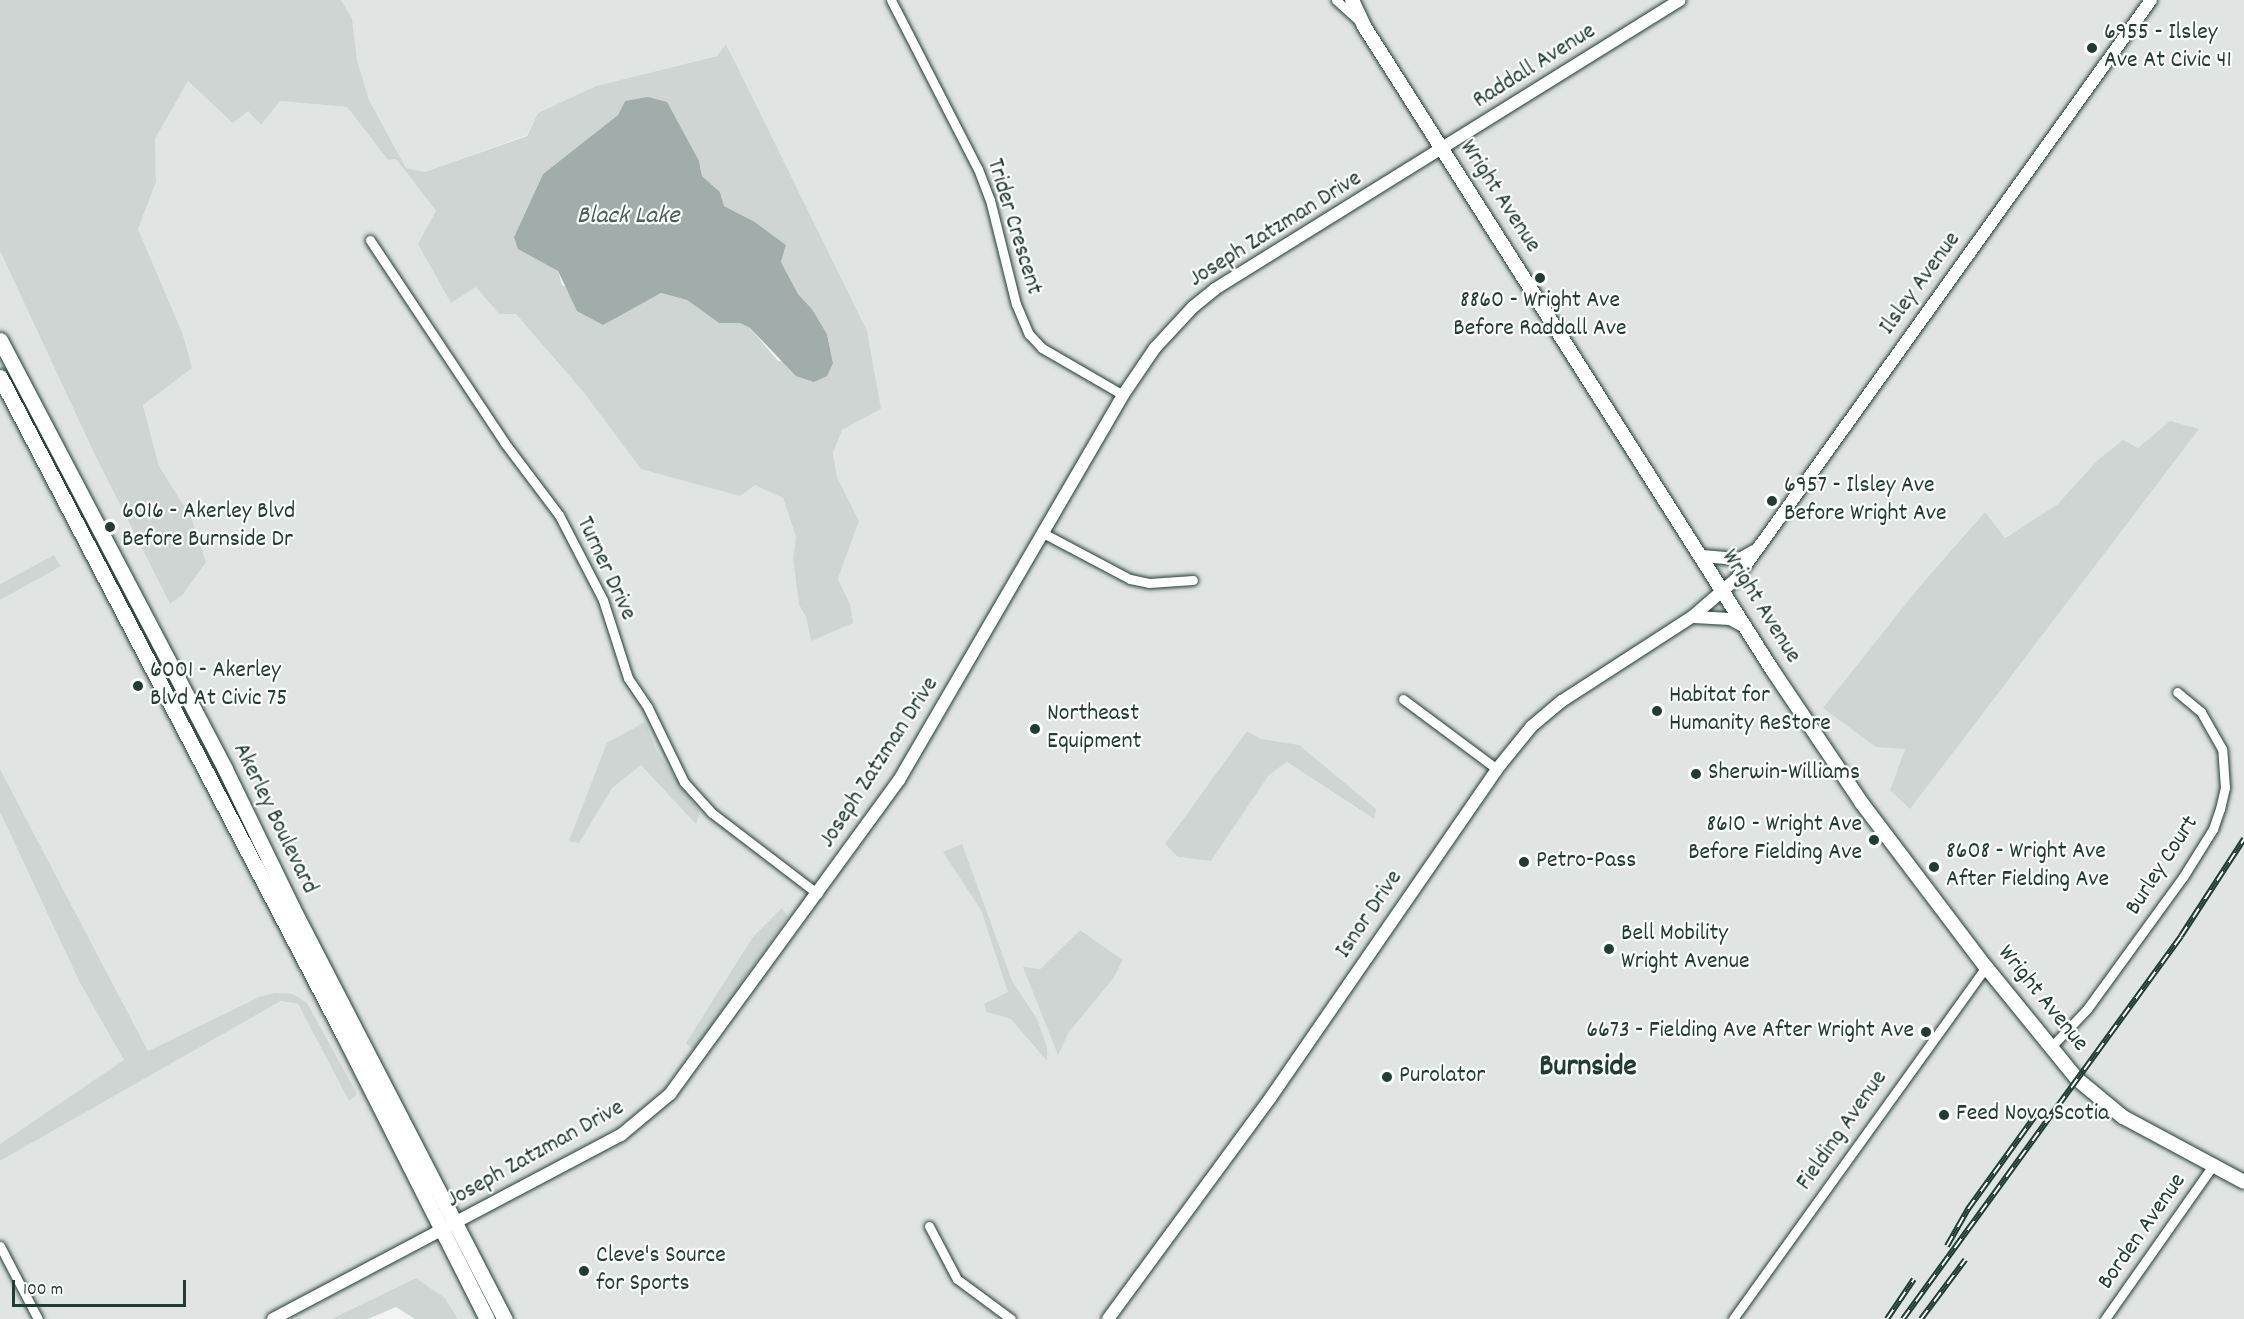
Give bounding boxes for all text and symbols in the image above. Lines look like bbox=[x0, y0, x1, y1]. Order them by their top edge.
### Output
street label: Raddall Avenue bbox=[1468, 18, 1602, 116]
place label: 6955 - Ilsley Ave At Civic 41 bbox=[2104, 20, 2232, 76]
marker: 6955 - Ilsley Ave At Civic 41 bbox=[2085, 41, 2099, 55]
street label: Wright Avenue bbox=[1452, 135, 1546, 259]
street label: Trider Crescent bbox=[979, 156, 1047, 298]
street label: Joseph Zatzman Drive bbox=[1184, 165, 1368, 295]
water label: Black Lake bbox=[577, 201, 679, 233]
street label: Ilsley Avenue bbox=[1874, 227, 1968, 341]
marker: 8860 - Wright Ave Before Raddall Ave bbox=[1533, 271, 1547, 285]
place label: 8860 - Wright Ave Before Raddall Ave bbox=[1453, 288, 1627, 344]
place label: 6957 - Ilsley Ave Before Wright Ave bbox=[1784, 473, 1947, 529]
marker: 6957 - Ilsley Ave Before Wright Ave bbox=[1765, 494, 1779, 508]
place label: 6016 - Akerley Blvd Before Burnside Dr bbox=[122, 499, 295, 555]
street label: Turner Drive bbox=[568, 513, 642, 625]
marker: 6016 - Akerley Blvd Before Burnside Dr bbox=[103, 520, 117, 534]
street label: Wright Avenue bbox=[1714, 545, 1806, 669]
place label: 6001 - Akerley Blvd At Civic 75 bbox=[150, 658, 287, 714]
street label: Joseph Zatzman Drive bbox=[814, 672, 946, 854]
marker: 6001 - Akerley Blvd At Civic 75 bbox=[131, 679, 145, 693]
place label: Habitat for Humanity ReStore bbox=[1669, 683, 1831, 739]
place label: Northeast Equipment bbox=[1047, 701, 1141, 757]
marker: Habitat for Humanity ReStore bbox=[1650, 704, 1664, 718]
marker: Northeast Equipment bbox=[1028, 722, 1042, 736]
street label: Akerley Boulevard bbox=[225, 739, 323, 899]
place label: Sherwin-Williams bbox=[1708, 760, 1860, 788]
marker: Sherwin-Williams bbox=[1689, 767, 1703, 781]
street label: Burley Court bbox=[2120, 811, 2206, 921]
place label: 8610 - Wright Ave Before Fielding Ave bbox=[1688, 812, 1862, 868]
marker: 8610 - Wright Ave Before Fielding Ave bbox=[1867, 833, 1881, 847]
place label: 8608 - Wright Ave After Fielding Ave bbox=[1946, 839, 2109, 895]
place label: Petro-Pass bbox=[1536, 848, 1636, 876]
marker: Petro-Pass bbox=[1517, 855, 1531, 869]
marker: 8608 - Wright Ave After Fielding Ave bbox=[1927, 860, 1941, 874]
street label: Isnor Drive bbox=[1330, 866, 1410, 964]
place label: Bell Mobility Wright Avenue bbox=[1621, 921, 1750, 977]
street label: Wright Avenue bbox=[1990, 940, 2094, 1058]
marker: Bell Mobility Wright Avenue bbox=[1602, 942, 1616, 956]
place label: 6673 - Fielding Ave After Wright Ave bbox=[1586, 1018, 1914, 1046]
marker: 6673 - Fielding Ave After Wright Ave bbox=[1919, 1025, 1933, 1039]
district label: Burnside bbox=[1539, 1051, 1637, 1087]
place label: Purolator bbox=[1399, 1063, 1485, 1091]
street label: Fielding Avenue bbox=[1791, 1065, 1895, 1197]
marker: Purolator bbox=[1380, 1070, 1394, 1084]
street label: Joseph Zatzman Drive bbox=[442, 1094, 630, 1216]
place label: Feed Nova Scotia bbox=[1956, 1101, 2109, 1129]
marker: Feed Nova Scotia bbox=[1937, 1108, 1951, 1122]
street label: Borden Avenue bbox=[2092, 1168, 2194, 1296]
place label: Cleve's Source for Sports bbox=[596, 1243, 726, 1299]
marker: Cleve's Source for Sports bbox=[577, 1264, 591, 1278]
scale bar bbox=[15, 1268, 189, 1306]
text: 100 m bbox=[23, 1278, 63, 1303]

